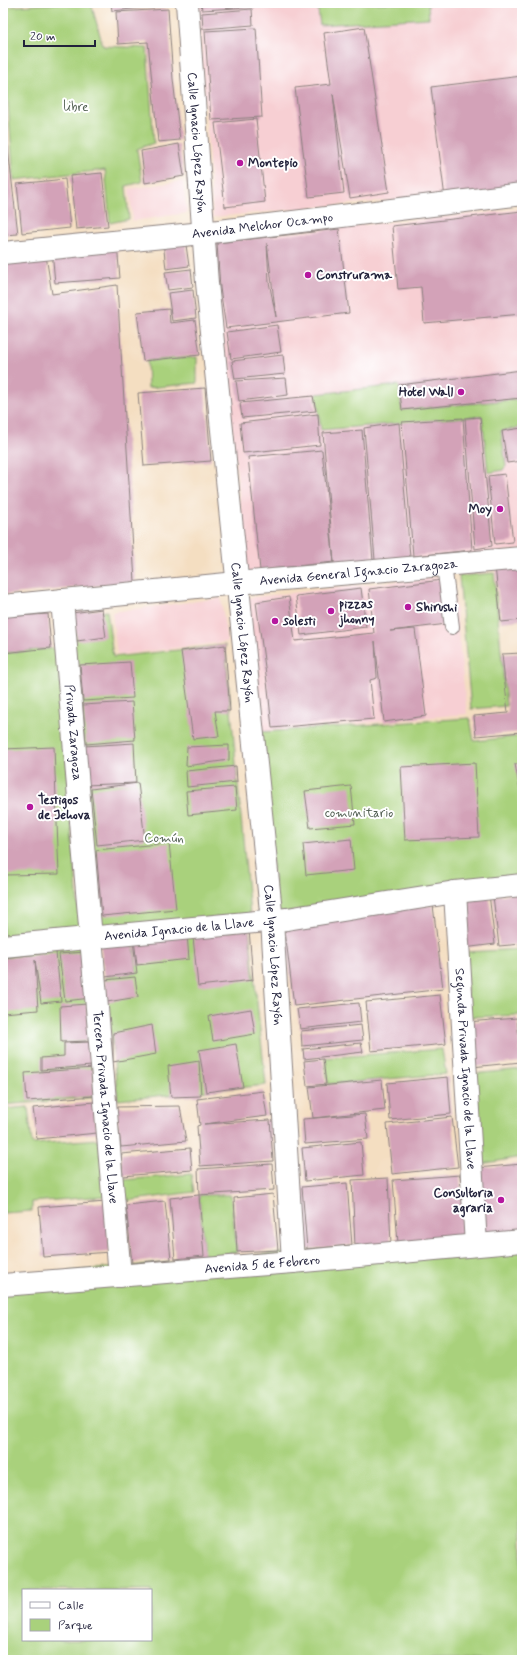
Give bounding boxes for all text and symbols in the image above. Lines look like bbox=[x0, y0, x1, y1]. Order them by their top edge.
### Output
scale bar bbox=[24, 22, 95, 48]
text: 20 m bbox=[30, 29, 56, 45]
street label: Calle Ignacio López Rayón bbox=[183, 72, 210, 214]
park label: libre bbox=[64, 99, 88, 116]
place label: Montepio bbox=[248, 155, 298, 172]
marker: Montepio bbox=[235, 158, 245, 168]
street label: Avenida Melchor Ocampo bbox=[191, 209, 335, 243]
place label: Construrama bbox=[316, 267, 393, 284]
marker: Construrama bbox=[303, 270, 313, 280]
place label: Hotel Wall bbox=[399, 384, 453, 401]
marker: Hotel Wall bbox=[456, 387, 466, 397]
place label: Moy bbox=[468, 501, 492, 518]
marker: Moy bbox=[495, 504, 505, 514]
street label: Avenida General Ignacio Zaragoza bbox=[259, 555, 458, 590]
street label: Calle Ignacio López Rayón bbox=[227, 561, 258, 704]
place label: pizzas jhonny bbox=[338, 596, 374, 628]
place label: Shirushi bbox=[416, 599, 457, 616]
marker: Shirushi bbox=[403, 602, 413, 612]
marker: pizzas jhonny bbox=[326, 606, 336, 616]
place label: solesti bbox=[282, 613, 316, 630]
marker: solesti bbox=[270, 616, 280, 626]
street label: Privada Zaragoza bbox=[61, 684, 86, 782]
place label: Testigos de Jehova bbox=[38, 792, 91, 824]
marker: Testigos de Jehova bbox=[25, 802, 35, 812]
park label: comunitario bbox=[325, 805, 393, 822]
park label: Común bbox=[144, 830, 184, 847]
street label: Calle Ignacio López Rayón bbox=[260, 884, 287, 1026]
street label: Avenida Ignacio de la Llave bbox=[103, 914, 255, 945]
street label: Segunda Privada Ignacio de la Llave bbox=[450, 968, 480, 1170]
street label: Tercera Privada Ignacio de la Llave bbox=[89, 1010, 122, 1205]
place label: Consultoria agraria bbox=[433, 1185, 493, 1218]
marker: Consultoria agraria bbox=[496, 1195, 506, 1205]
street label: Avenida 5 de Febrero bbox=[204, 1251, 321, 1277]
legend bbox=[22, 1589, 152, 1641]
text: Calle bbox=[58, 1598, 84, 1614]
text: Parque bbox=[58, 1618, 93, 1634]

